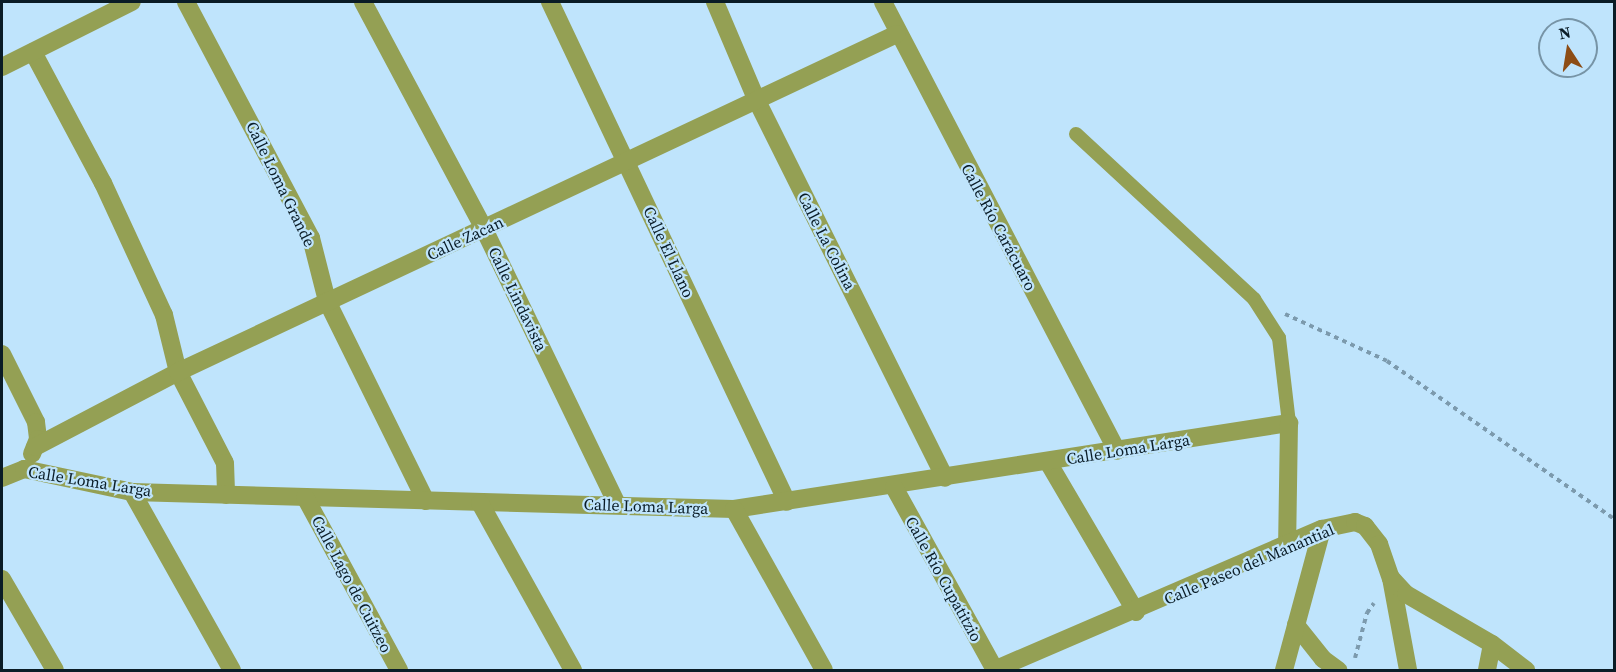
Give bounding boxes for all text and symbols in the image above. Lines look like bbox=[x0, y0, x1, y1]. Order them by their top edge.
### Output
north arrow bbox=[1538, 18, 1598, 78]
text: N bbox=[1557, 20, 1573, 44]
street label: Calle Loma Grande bbox=[242, 118, 320, 250]
street label: Calle Río Carácuaro bbox=[957, 160, 1041, 294]
street label: Calle La Colina bbox=[794, 189, 860, 293]
street label: Calle El Llano bbox=[639, 203, 699, 301]
street label: Calle Zacan bbox=[424, 212, 506, 264]
street label: Calle Lindavista bbox=[484, 244, 552, 354]
street label: Calle Loma Larga bbox=[1065, 430, 1191, 468]
street label: Calle Loma Larga bbox=[27, 462, 153, 500]
street label: Calle Loma Larga bbox=[583, 494, 709, 518]
street label: Calle Lago de Cuitzeo bbox=[308, 512, 396, 656]
street label: Calle Río Cupatitzio bbox=[902, 513, 986, 645]
street label: Calle Paseo del Manantial bbox=[1161, 519, 1337, 609]

